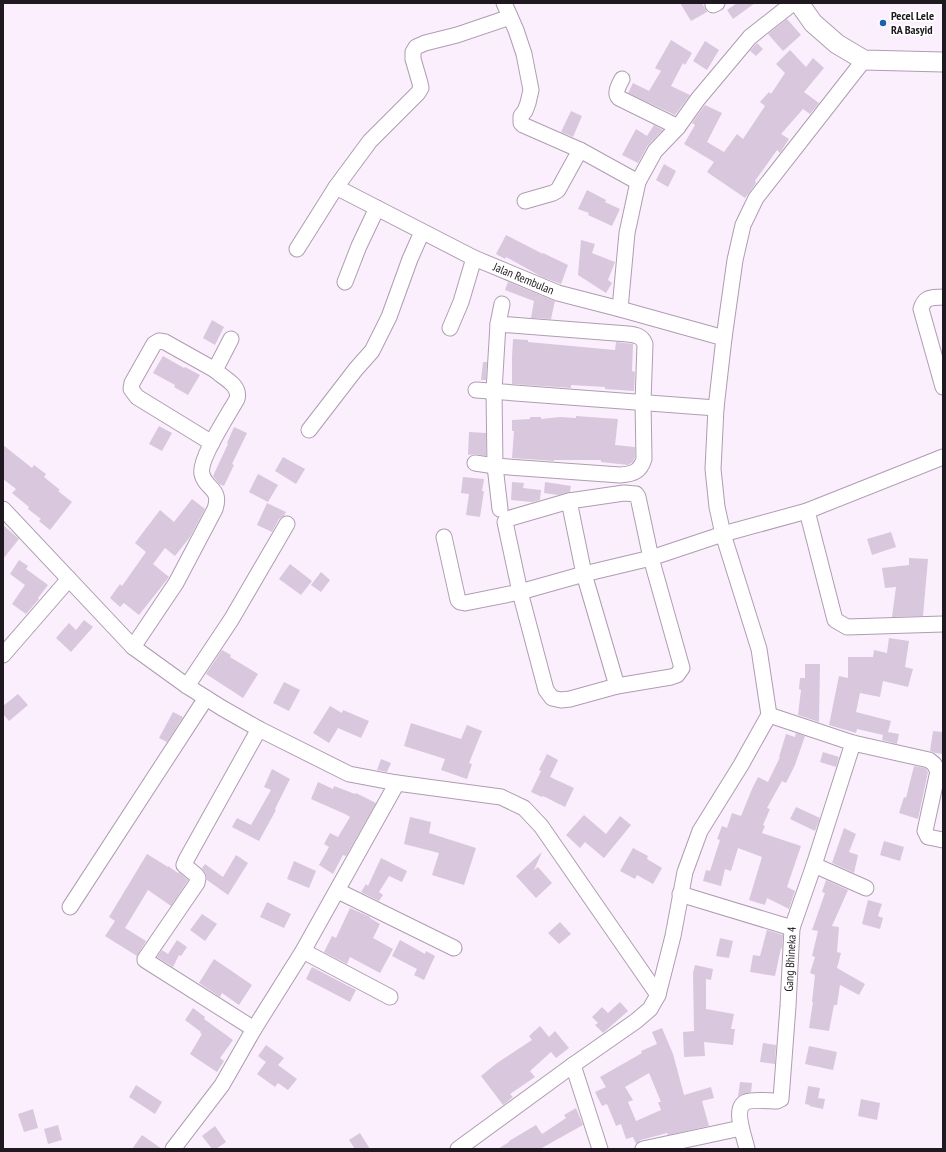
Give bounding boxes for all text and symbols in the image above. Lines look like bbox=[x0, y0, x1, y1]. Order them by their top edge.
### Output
place label: Pecel Lele RA Basyid bbox=[891, 8, 934, 37]
marker: Pecel Lele RA Basyid bbox=[878, 18, 888, 28]
street label: Jalan Rembulan bbox=[490, 259, 557, 298]
street label: Gang Bhineka 4 bbox=[781, 926, 799, 992]

